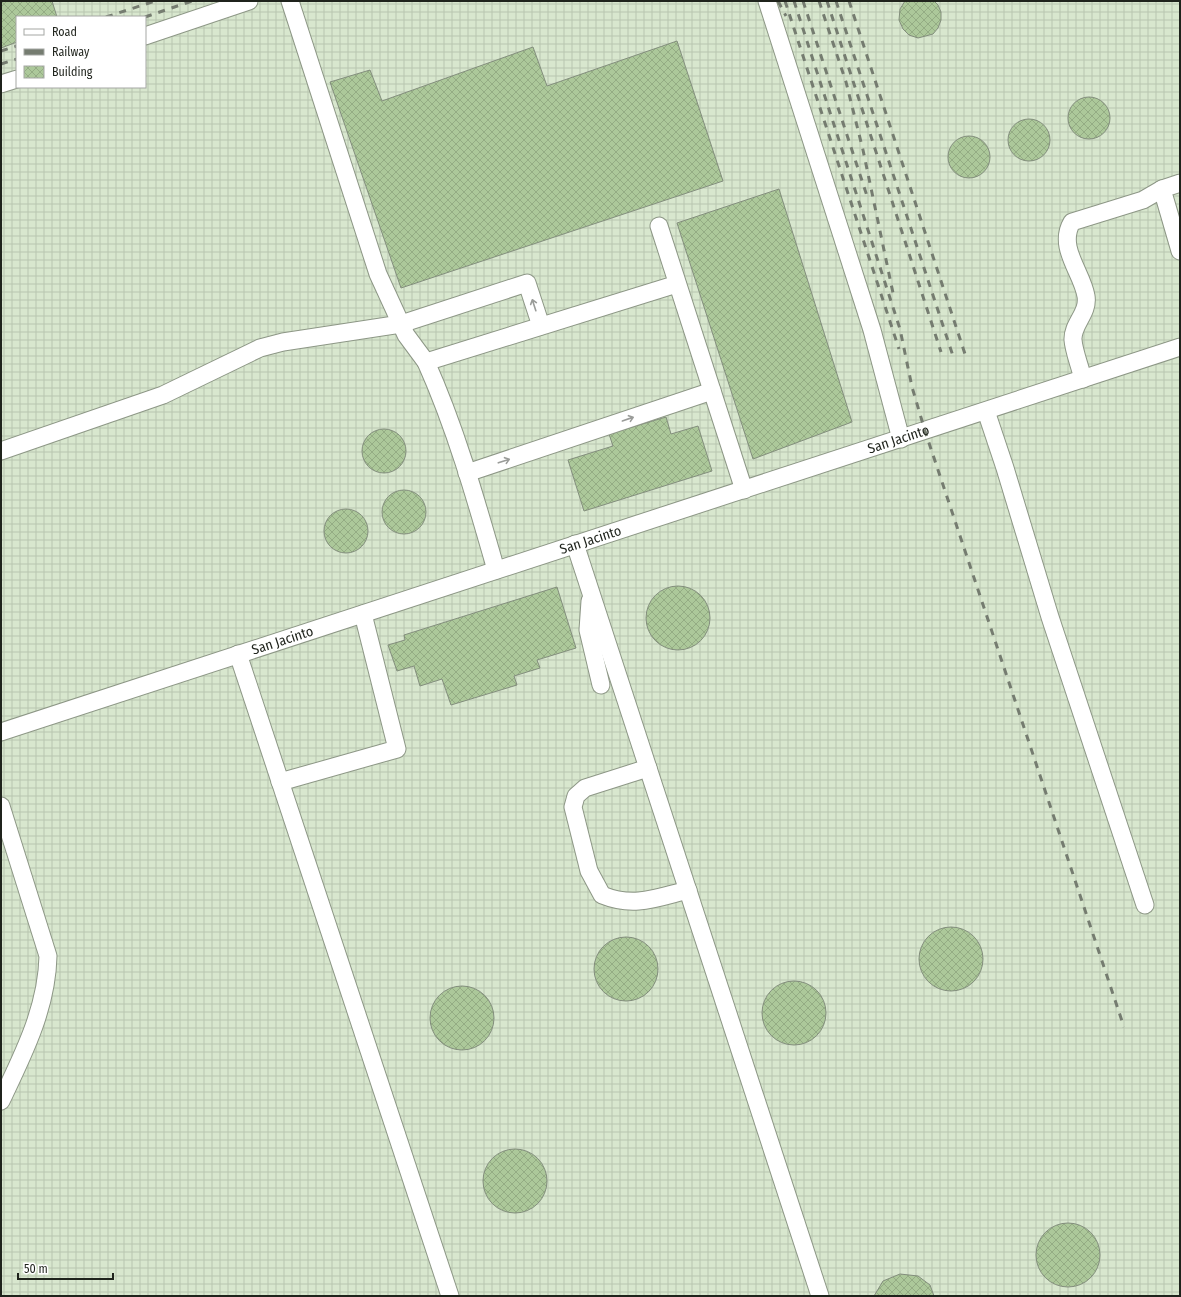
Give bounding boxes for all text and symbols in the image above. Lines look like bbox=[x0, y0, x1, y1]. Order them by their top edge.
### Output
legend bbox=[16, 16, 146, 88]
text: Road bbox=[52, 25, 77, 39]
text: Railway bbox=[52, 45, 90, 59]
text: Building bbox=[52, 65, 93, 79]
one-way arrow bbox=[530, 299, 538, 311]
one-way arrow bbox=[621, 415, 633, 423]
street label: San Jacinto bbox=[866, 421, 932, 457]
one-way arrow bbox=[498, 456, 510, 464]
street label: San Jacinto bbox=[558, 522, 624, 558]
street label: San Jacinto bbox=[250, 623, 316, 659]
scale bar bbox=[18, 1255, 113, 1281]
text: 50 m bbox=[24, 1262, 48, 1276]

